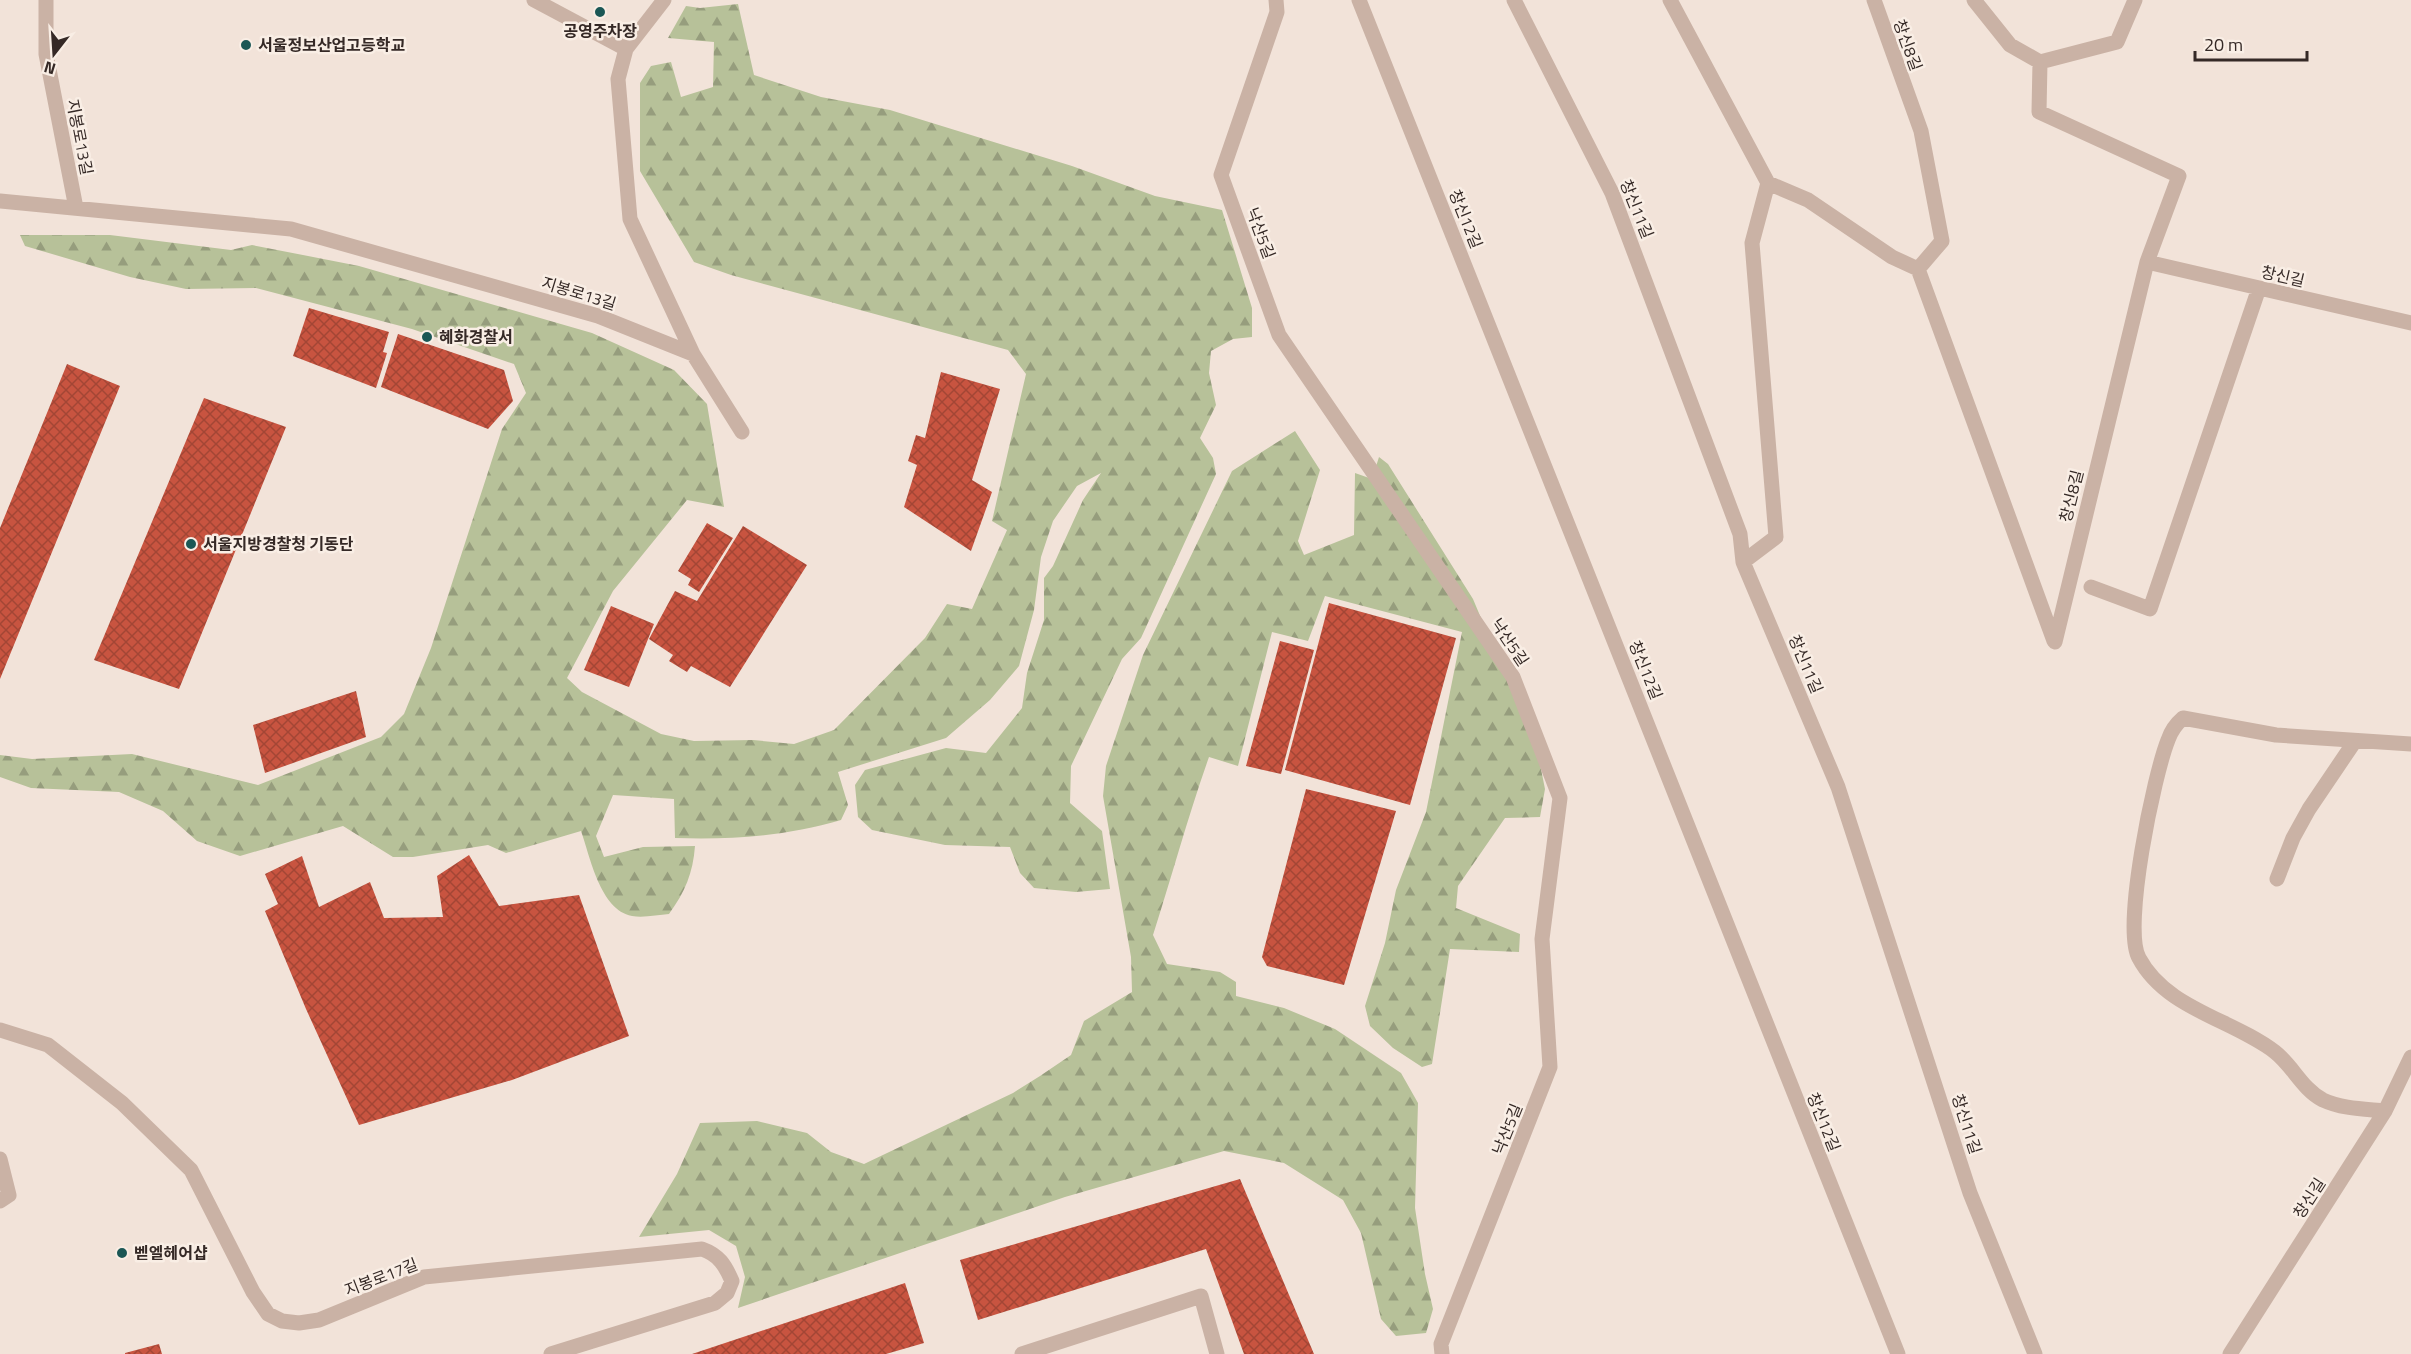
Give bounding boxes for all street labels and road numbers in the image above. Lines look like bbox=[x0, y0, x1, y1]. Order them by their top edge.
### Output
street label: 창신8길 bbox=[1888, 16, 1928, 74]
street label: 지봉로13길 bbox=[61, 97, 99, 177]
street label: 창신11길 bbox=[1614, 176, 1660, 242]
street label: 창신12길 bbox=[1443, 186, 1489, 252]
street label: 낙산5길 bbox=[1241, 204, 1281, 262]
street label: 창신길 bbox=[2259, 259, 2307, 293]
street label: 지봉로13길 bbox=[539, 270, 619, 316]
street label: 창신8길 bbox=[2053, 467, 2089, 525]
street label: 낙산5길 bbox=[1485, 613, 1535, 671]
street label: 창신11길 bbox=[1783, 631, 1829, 697]
street label: 창신12길 bbox=[1623, 637, 1669, 703]
street label: 창신12길 bbox=[1801, 1089, 1847, 1155]
street label: 창신11길 bbox=[1946, 1091, 1988, 1157]
street label: 낙산5길 bbox=[1486, 1100, 1528, 1158]
street label: 창신길 bbox=[2287, 1173, 2331, 1223]
street label: 지봉로17길 bbox=[341, 1252, 421, 1302]

